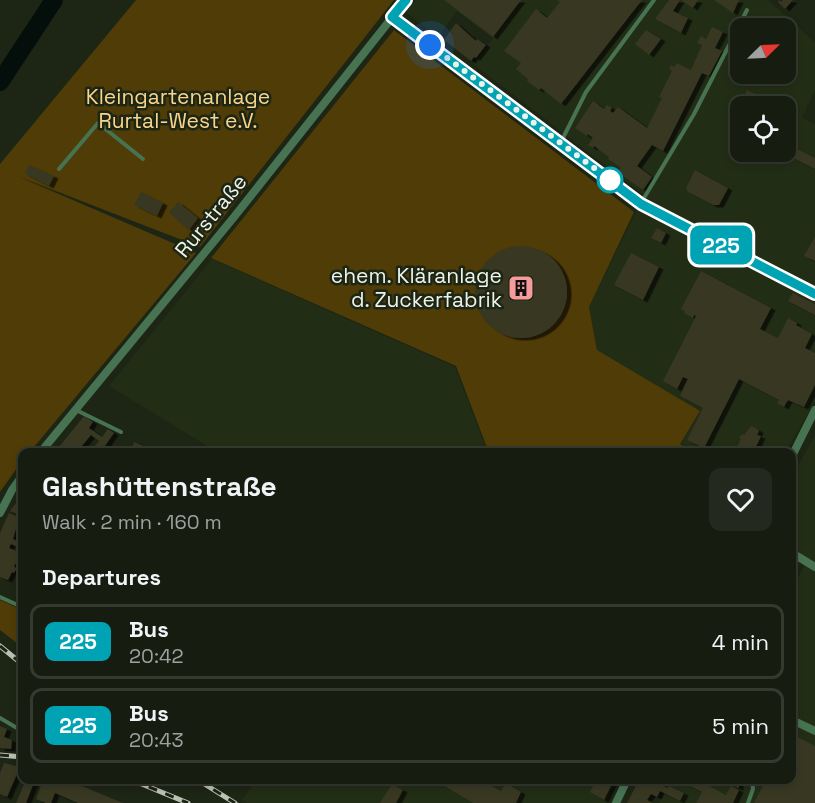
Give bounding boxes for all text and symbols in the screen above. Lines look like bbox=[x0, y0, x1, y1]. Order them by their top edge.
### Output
north arrow bbox=[730, 18, 796, 84]
map controls bbox=[730, 18, 796, 162]
your location bbox=[415, 30, 445, 60]
park label: Kleingartenanlage Rurtal-West e.V. bbox=[86, 83, 270, 134]
button: locate bbox=[730, 96, 796, 162]
unlabelled marker bbox=[597, 167, 623, 193]
street label: Rurstraße bbox=[169, 169, 252, 263]
line badge: 225 bbox=[686, 226, 756, 264]
text: 225 bbox=[702, 232, 740, 259]
place label: ehem. Kläranlage d. Zuckerfabrik bbox=[331, 262, 502, 313]
building icon: ehem. Kläranlage d. Zuckerfabrik bbox=[506, 273, 536, 303]
text: Glashüttenstraße bbox=[42, 468, 277, 504]
button: heart bbox=[709, 468, 772, 531]
text: Walk · 2 min · 160 m bbox=[42, 509, 222, 535]
text: Departures bbox=[42, 563, 161, 591]
text: Bus bbox=[129, 615, 169, 643]
text: 225 bbox=[59, 628, 97, 655]
text: 4 min bbox=[712, 628, 769, 656]
text: 20:42 bbox=[129, 643, 184, 669]
text: Bus bbox=[129, 699, 169, 727]
text: 225 bbox=[59, 712, 97, 739]
text: 5 min bbox=[712, 712, 769, 740]
text: 20:43 bbox=[129, 727, 184, 753]

